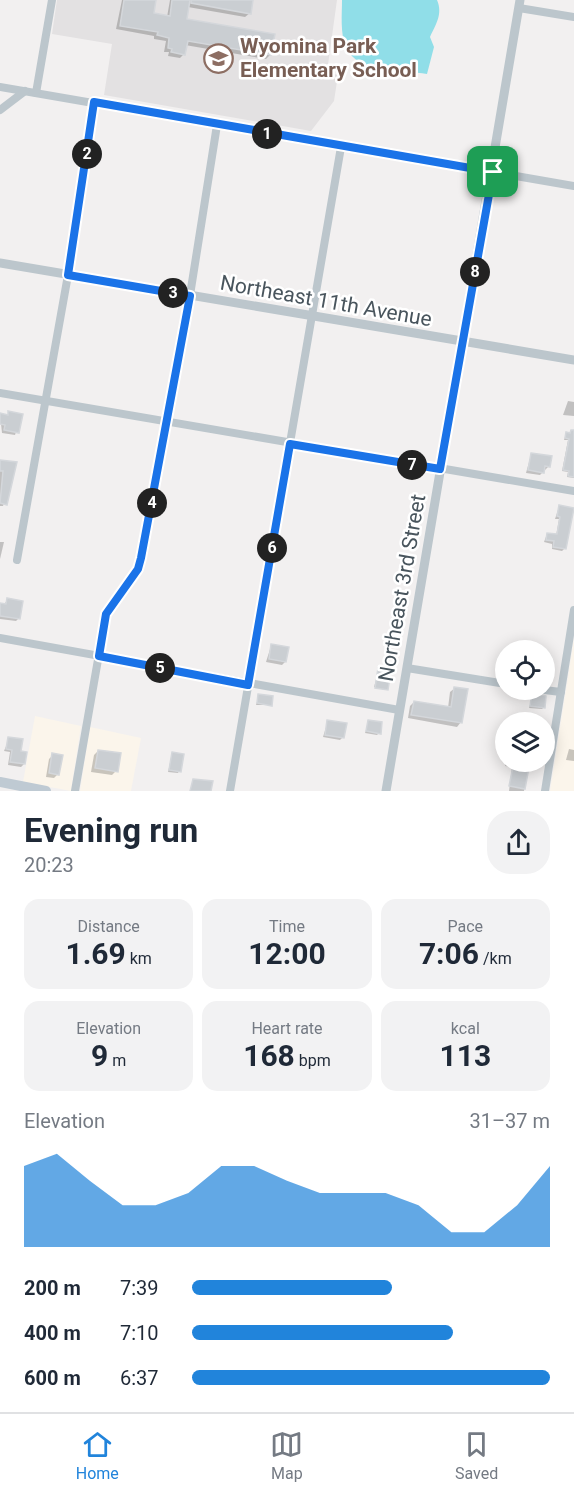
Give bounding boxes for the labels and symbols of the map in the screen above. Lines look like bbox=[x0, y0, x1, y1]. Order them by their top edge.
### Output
place label: Wyomina Park Elementary School bbox=[240, 34, 417, 82]
school or university icon: Wyomina Park Elementary School bbox=[203, 42, 235, 74]
pin: 1 bbox=[252, 119, 282, 149]
pin: 2 bbox=[72, 139, 102, 169]
pin bbox=[467, 146, 518, 197]
pin: 8 bbox=[460, 257, 490, 287]
street label: Northeast 11th Avenue bbox=[218, 271, 434, 331]
pin: 3 bbox=[158, 278, 188, 308]
pin: 7 bbox=[397, 450, 427, 480]
pin: 4 bbox=[137, 488, 167, 518]
street label: Northeast 3rd Street bbox=[374, 492, 430, 683]
pin: 6 bbox=[257, 533, 287, 563]
pin: 5 bbox=[145, 653, 175, 683]

